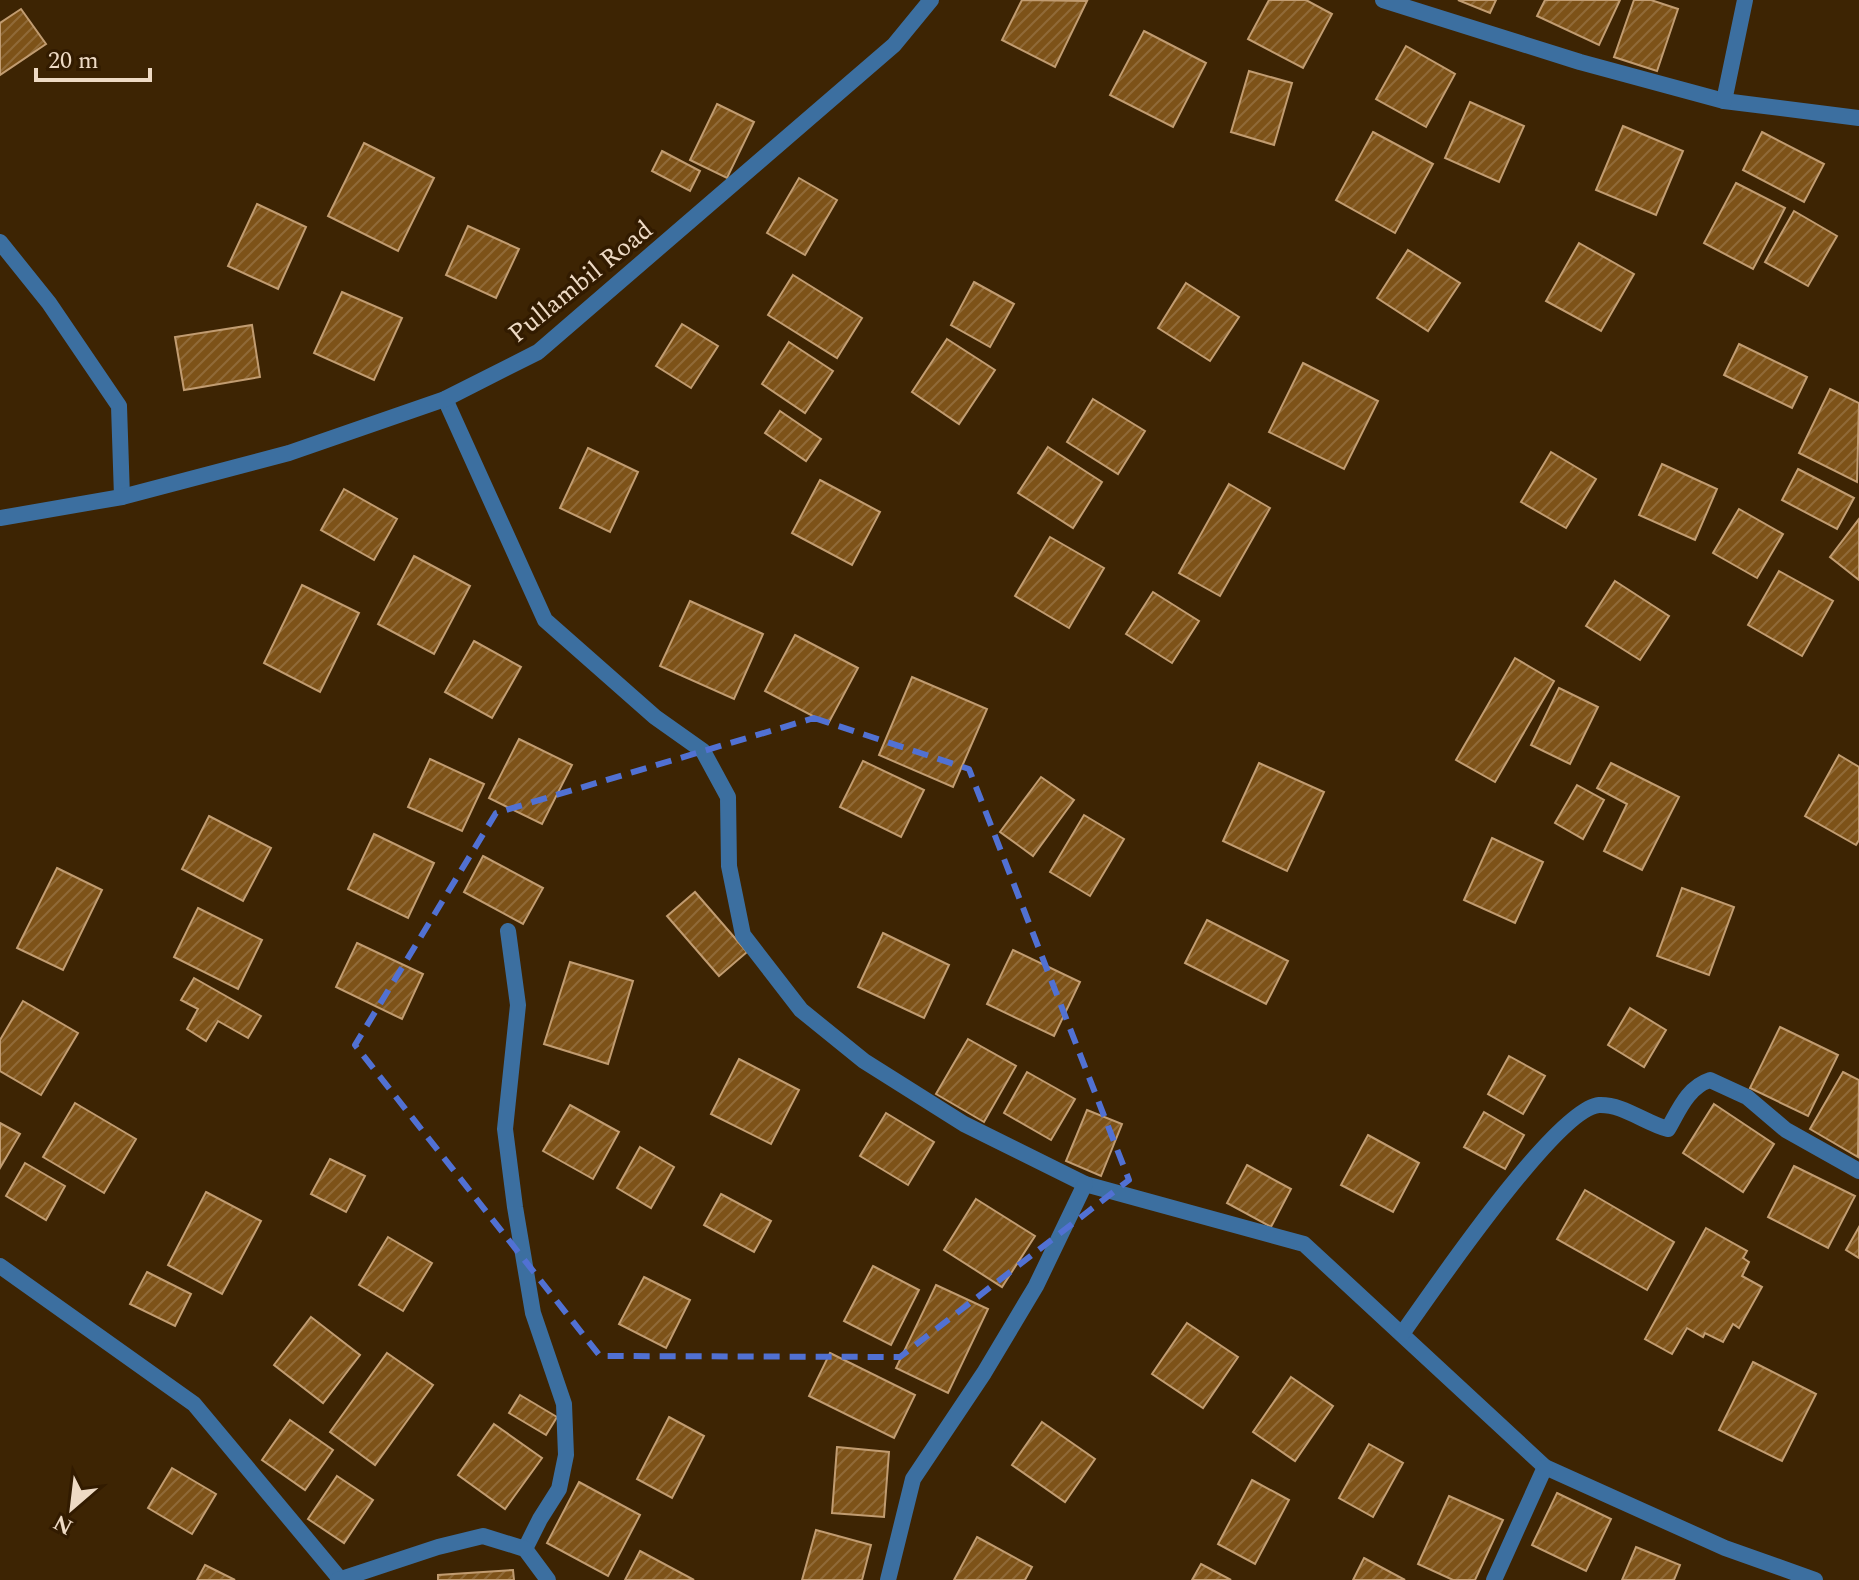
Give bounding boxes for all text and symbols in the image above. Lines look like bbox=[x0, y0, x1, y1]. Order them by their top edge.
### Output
scale bar bbox=[36, 32, 150, 82]
text: 20 m bbox=[48, 43, 99, 79]
street label: Pullambil Road bbox=[499, 211, 662, 353]
north arrow bbox=[32, 1468, 112, 1548]
text: N bbox=[48, 1506, 79, 1543]

